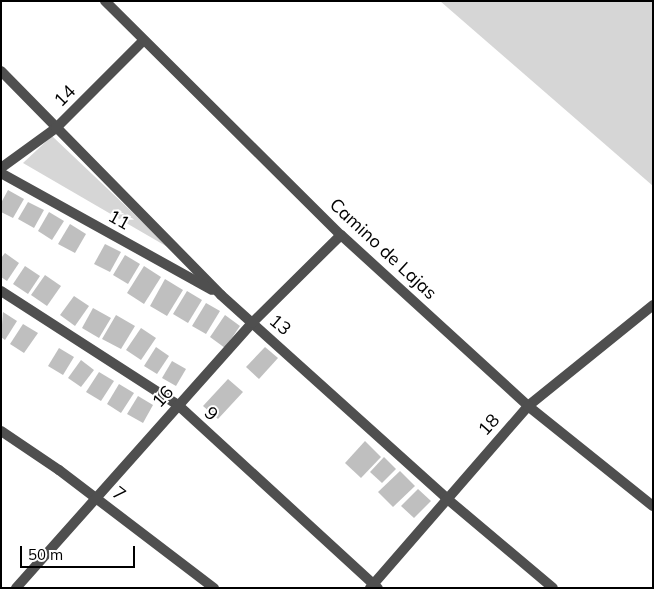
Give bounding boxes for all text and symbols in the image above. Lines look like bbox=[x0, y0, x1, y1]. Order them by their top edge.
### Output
street label: 14 bbox=[50, 81, 80, 111]
street label: Camino de Lajas bbox=[325, 194, 441, 304]
street label: 11 bbox=[104, 205, 134, 235]
street label: 13 bbox=[265, 310, 295, 340]
street label: 16 bbox=[148, 382, 178, 412]
street label: 9 bbox=[200, 402, 222, 426]
street label: 18 bbox=[474, 410, 504, 440]
street label: 7 bbox=[108, 482, 130, 506]
scale bar bbox=[22, 536, 138, 568]
text: 50 m bbox=[28, 545, 63, 564]

